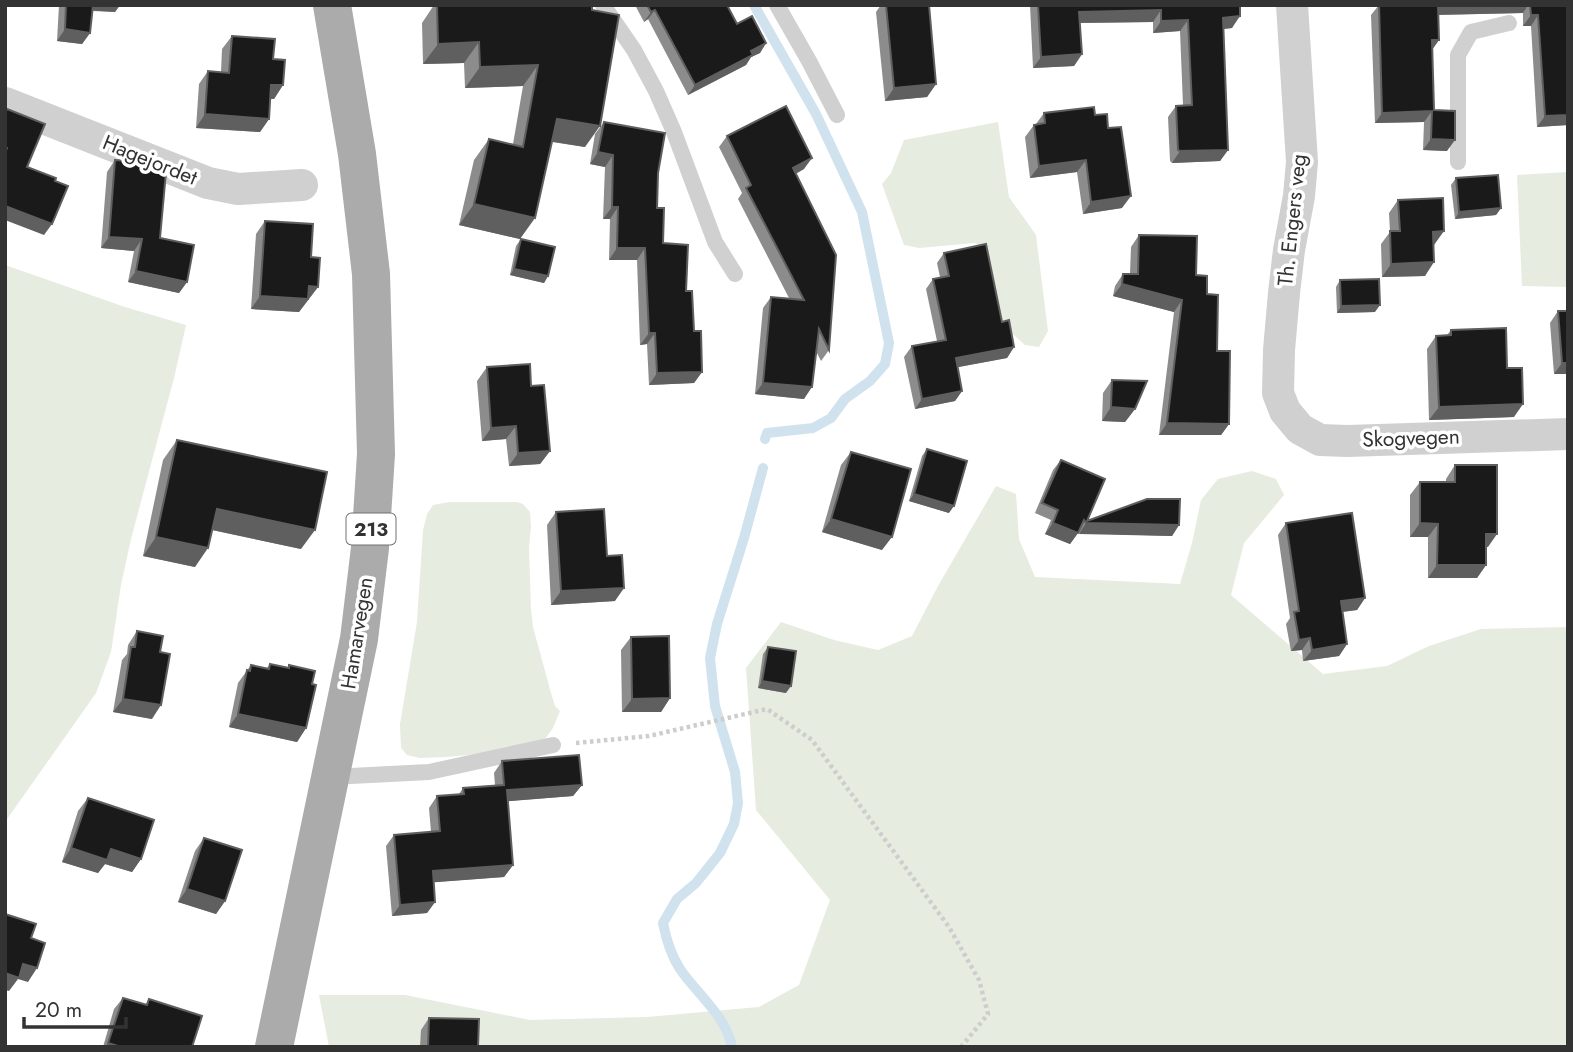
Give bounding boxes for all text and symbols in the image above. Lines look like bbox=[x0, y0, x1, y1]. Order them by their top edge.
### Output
street label: Hagejordet bbox=[98, 127, 202, 193]
street label: Th. Engers veg bbox=[1270, 153, 1314, 287]
street label: Skogvegen bbox=[1362, 421, 1460, 455]
road number: 213 bbox=[346, 514, 396, 544]
street label: Hamarvegen bbox=[333, 575, 381, 691]
scale bar bbox=[24, 986, 126, 1030]
text: 20 m bbox=[35, 995, 82, 1025]

